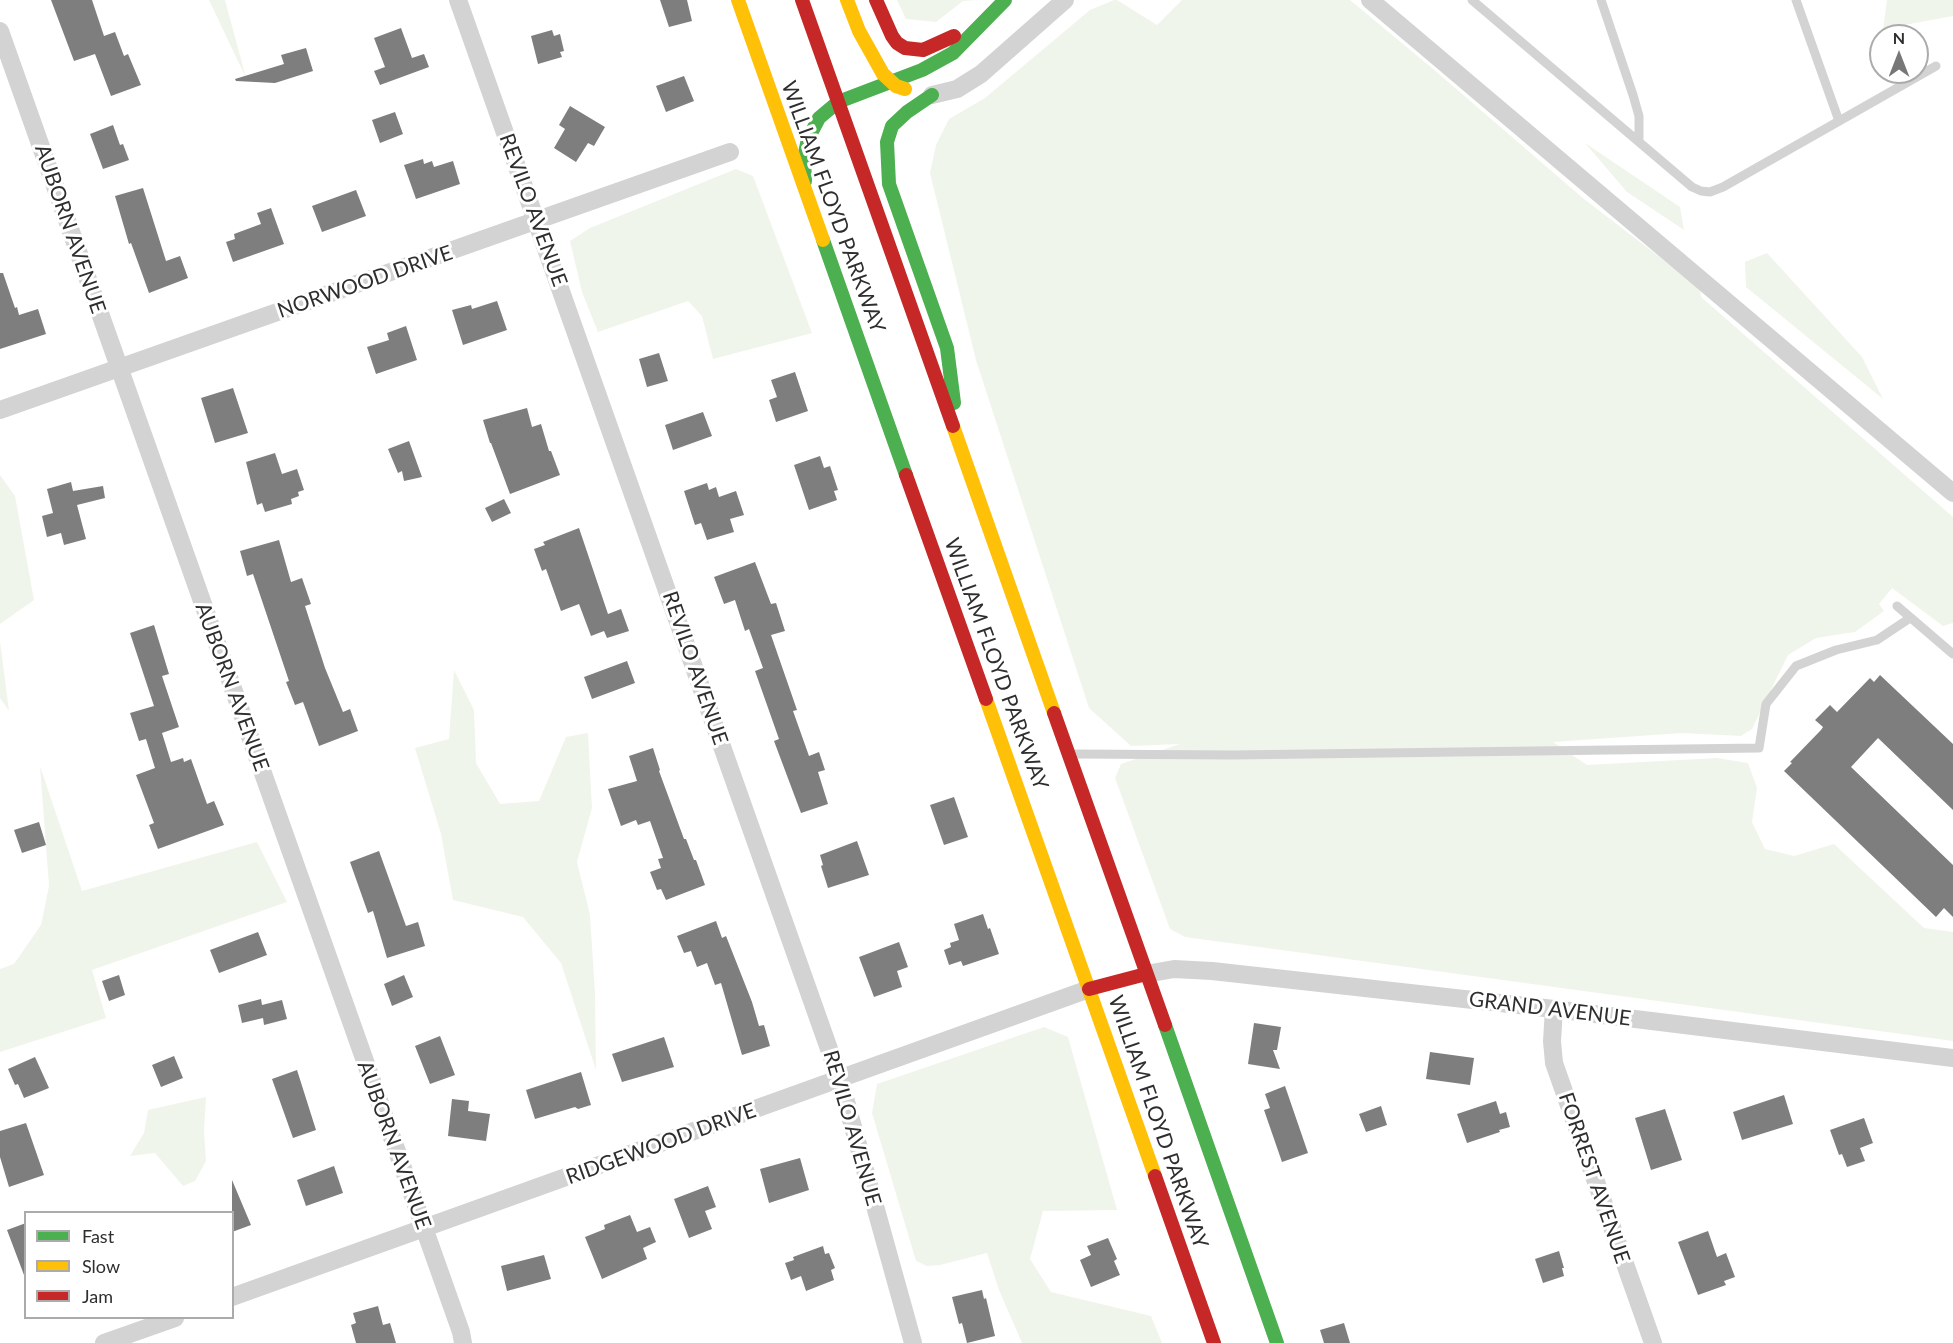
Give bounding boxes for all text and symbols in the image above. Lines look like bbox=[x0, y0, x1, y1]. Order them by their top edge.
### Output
north arrow bbox=[1869, 24, 1929, 84]
text: N bbox=[1893, 28, 1905, 47]
street label: WILLIAM FLOYD PARKWAY bbox=[776, 78, 890, 336]
street label: REVILO AVENUE bbox=[494, 130, 572, 290]
street label: AUBORN AVENUE bbox=[29, 141, 111, 317]
street label: NORWOOD DRIVE bbox=[274, 240, 456, 324]
street label: WILLIAM FLOYD PARKWAY bbox=[939, 535, 1053, 793]
street label: REVILO AVENUE bbox=[657, 588, 733, 748]
street label: AUBORN AVENUE bbox=[190, 599, 274, 775]
street label: GRAND AVENUE bbox=[1468, 987, 1632, 1031]
street label: WILLIAM FLOYD PARKWAY bbox=[1103, 992, 1213, 1252]
street label: REVILO AVENUE bbox=[818, 1047, 886, 1209]
street label: AUBORN AVENUE bbox=[352, 1057, 436, 1233]
street label: FORREST AVENUE bbox=[1553, 1089, 1635, 1267]
street label: RIDGEWOOD DRIVE bbox=[563, 1098, 759, 1190]
legend bbox=[24, 1211, 234, 1319]
text: Fast bbox=[82, 1225, 114, 1247]
text: Slow bbox=[82, 1255, 120, 1277]
text: Jam bbox=[82, 1285, 113, 1307]

